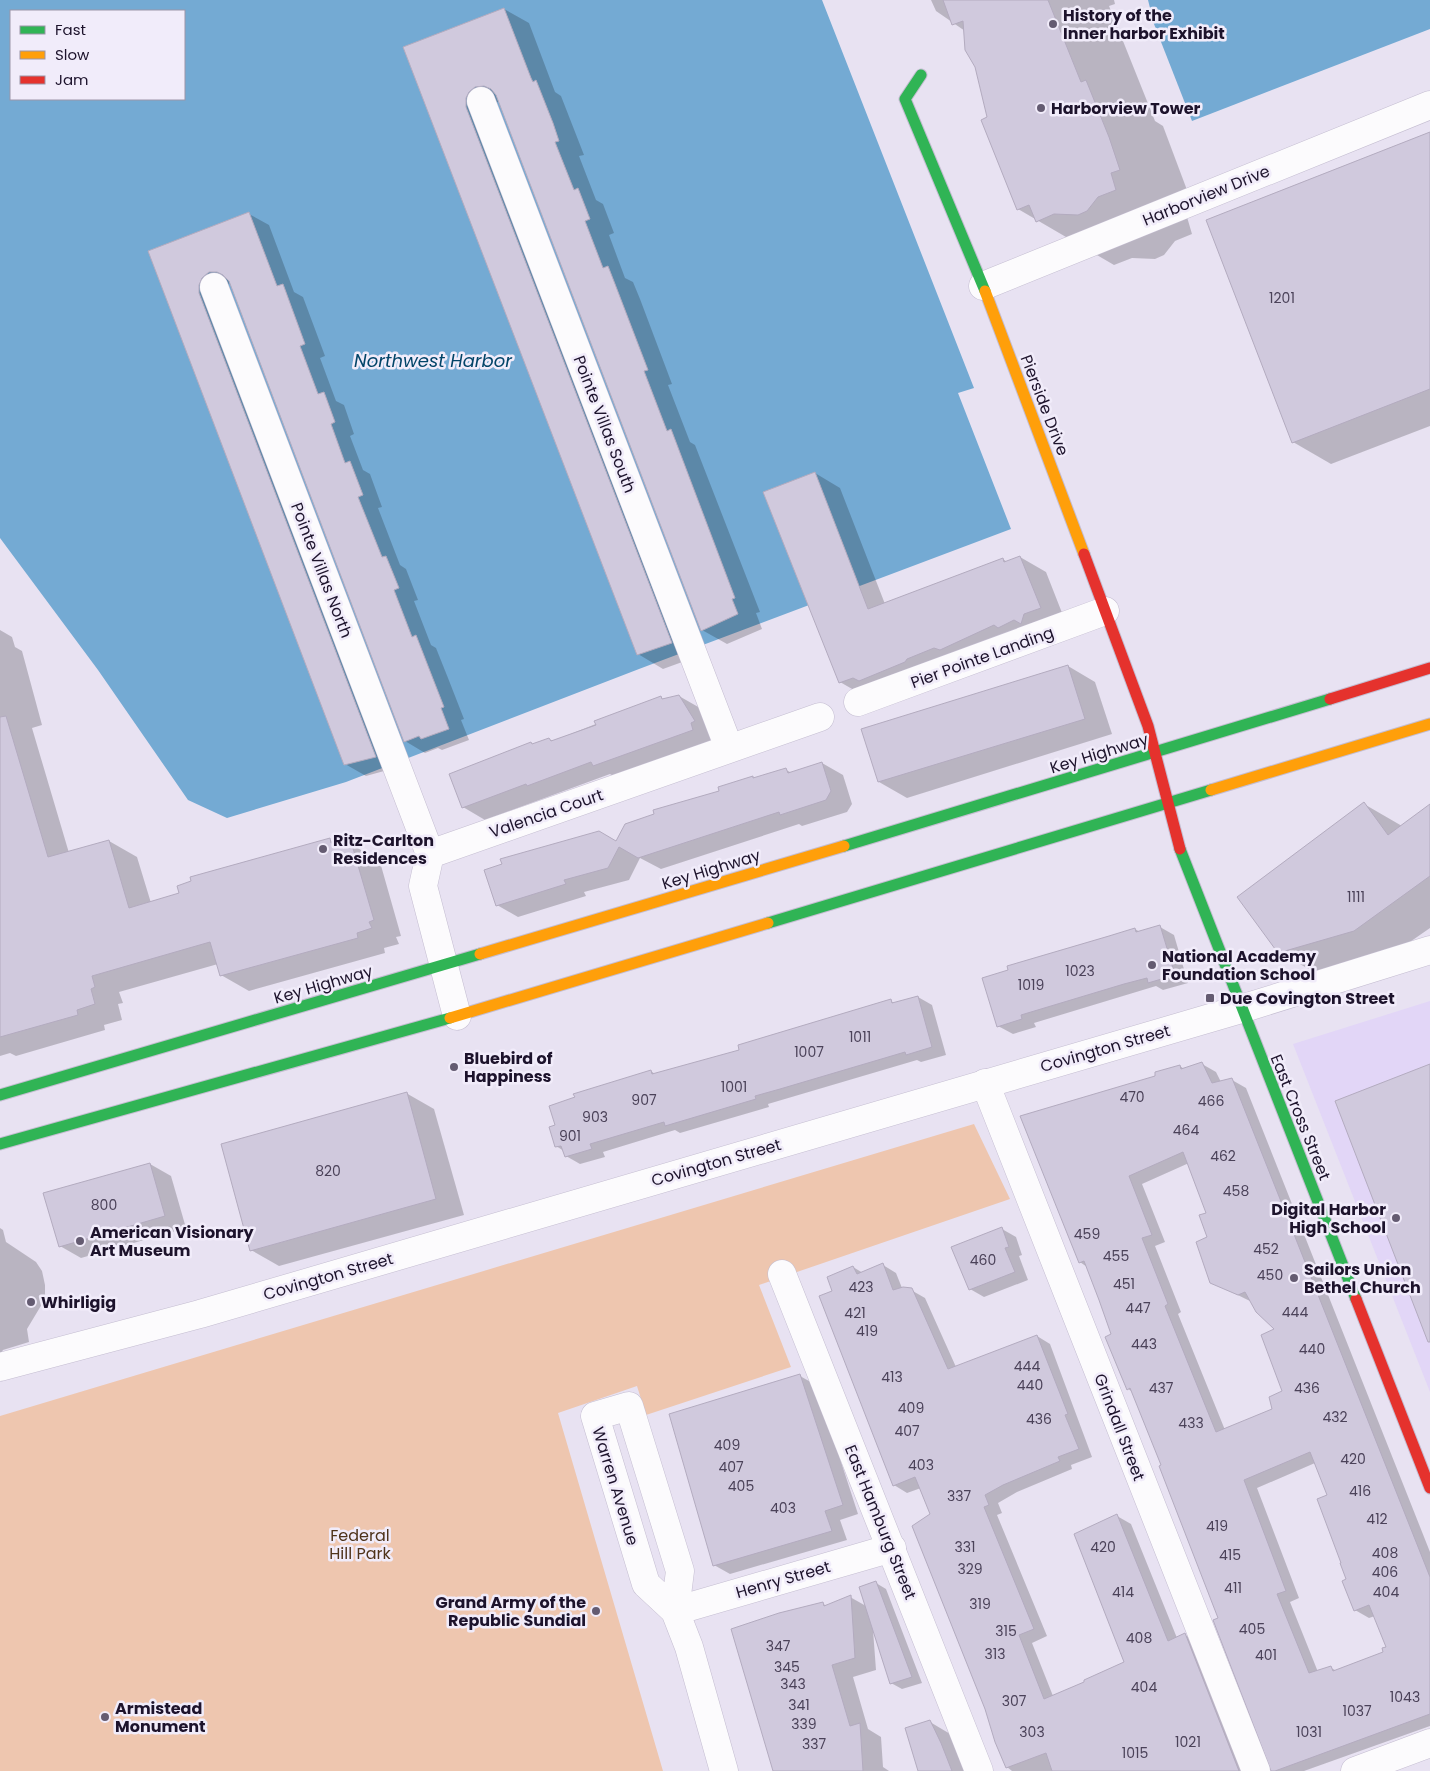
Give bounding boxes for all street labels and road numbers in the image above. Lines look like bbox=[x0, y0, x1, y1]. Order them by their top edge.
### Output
street label: Harborview Drive bbox=[1139, 159, 1273, 231]
street label: Pierside Drive bbox=[1015, 351, 1074, 459]
street label: Pointe Villas South bbox=[568, 352, 641, 496]
street label: Pointe Villas North bbox=[285, 499, 358, 641]
street label: Pier Pointe Landing bbox=[907, 621, 1057, 694]
street label: Key Highway bbox=[1047, 728, 1151, 779]
street label: Valencia Court bbox=[486, 783, 606, 844]
street label: Key Highway bbox=[659, 844, 763, 895]
street label: Key Highway bbox=[271, 959, 375, 1010]
street label: Covington Street bbox=[1038, 1019, 1173, 1078]
street label: East Cross Street bbox=[1265, 1051, 1336, 1184]
street label: Covington Street bbox=[649, 1133, 784, 1192]
street label: Covington Street bbox=[261, 1247, 396, 1306]
street label: Grindall Street bbox=[1089, 1370, 1151, 1484]
street label: Warren Avenue bbox=[587, 1424, 645, 1548]
street label: East Hamburg Street bbox=[839, 1441, 922, 1603]
street label: Henry Street bbox=[733, 1555, 833, 1604]

